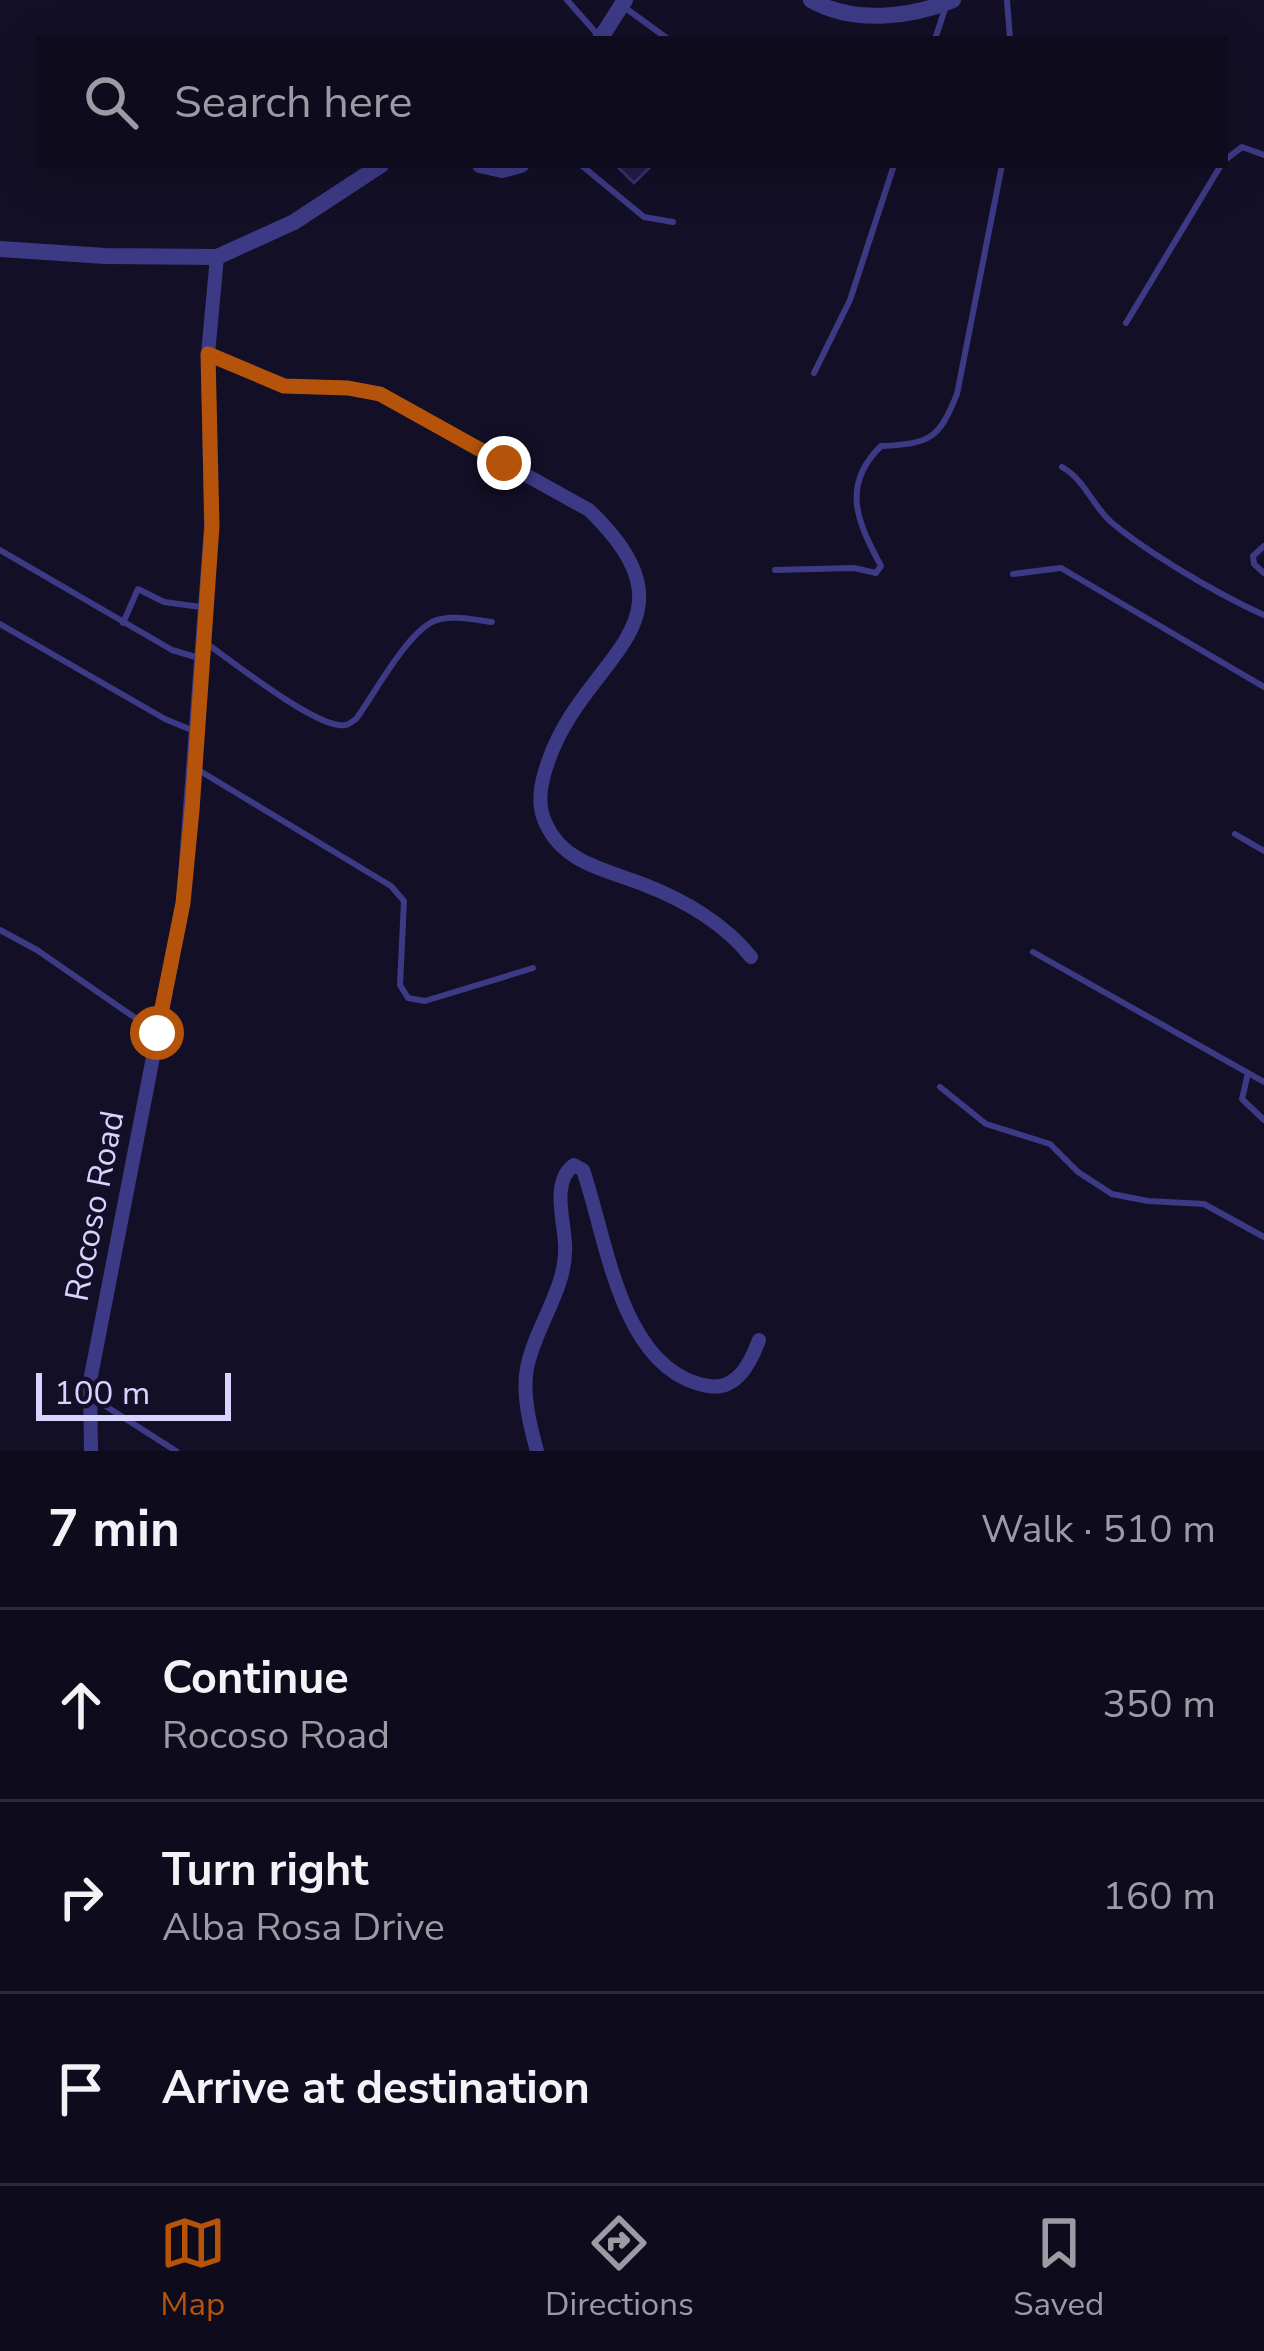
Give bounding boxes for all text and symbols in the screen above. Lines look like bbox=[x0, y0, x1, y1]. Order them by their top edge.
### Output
search box bbox=[36, 36, 1228, 168]
icon: search bbox=[78, 69, 144, 135]
text: Search here bbox=[174, 72, 413, 133]
route end bbox=[477, 436, 531, 490]
route start bbox=[130, 1006, 184, 1060]
street label: Rocoso Road bbox=[55, 1107, 135, 1305]
scale bar bbox=[36, 1367, 231, 1420]
text: 100 m bbox=[54, 1371, 150, 1416]
text: 7 min bbox=[48, 1494, 180, 1564]
text: Walk · 510 m bbox=[981, 1503, 1216, 1556]
text: Continue bbox=[162, 1648, 349, 1709]
icon: ahead bbox=[48, 1672, 114, 1738]
text: 350 m bbox=[1102, 1678, 1216, 1731]
text: Rocoso Road bbox=[162, 1709, 390, 1762]
text: Turn right bbox=[162, 1840, 369, 1901]
icon: right bbox=[48, 1864, 114, 1930]
text: 160 m bbox=[1102, 1870, 1216, 1923]
text: Alba Rosa Drive bbox=[162, 1901, 445, 1954]
icon: arrive bbox=[48, 2056, 114, 2122]
text: Arrive at destination bbox=[162, 2058, 590, 2119]
tab: Map bbox=[160, 2210, 226, 2327]
tab: Directions bbox=[545, 2210, 694, 2327]
tab: Saved bbox=[1013, 2210, 1104, 2327]

